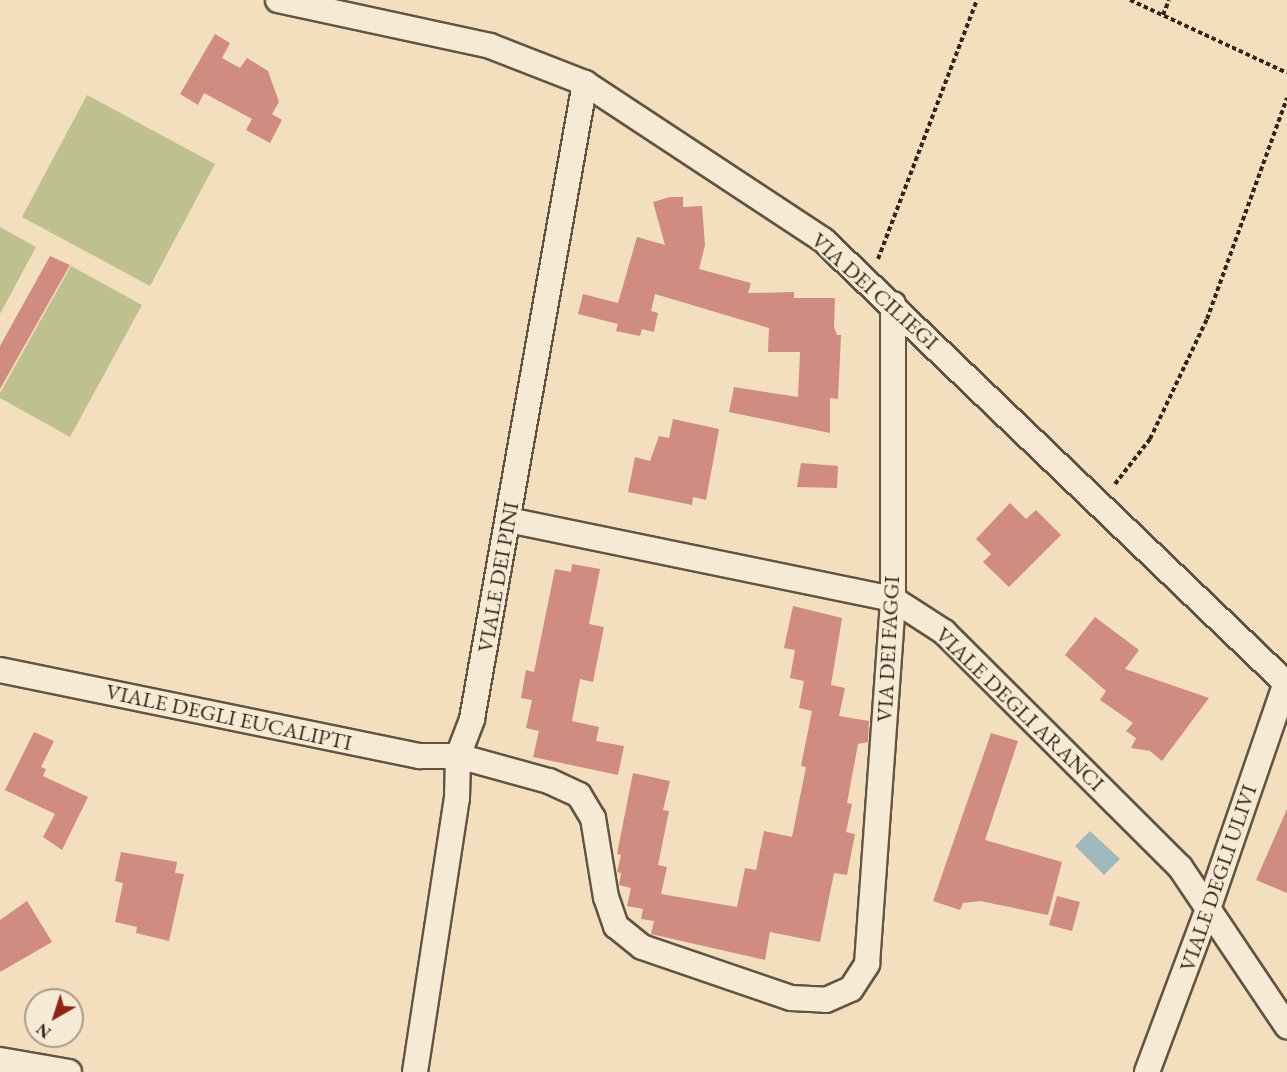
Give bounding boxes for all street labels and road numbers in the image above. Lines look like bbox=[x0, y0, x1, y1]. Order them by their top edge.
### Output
street label: VIA DEI CILIEGI bbox=[806, 227, 944, 355]
street label: VIALE DEI PINI bbox=[472, 500, 524, 654]
street label: VIA DEI FAGGI bbox=[871, 575, 905, 723]
street label: VIALE DEGLI ARANCI bbox=[930, 622, 1110, 796]
street label: VIALE DEGLI EUCALIPTI bbox=[103, 678, 355, 756]
street label: VIALE DEGLI ULIVI bbox=[1174, 781, 1262, 975]

